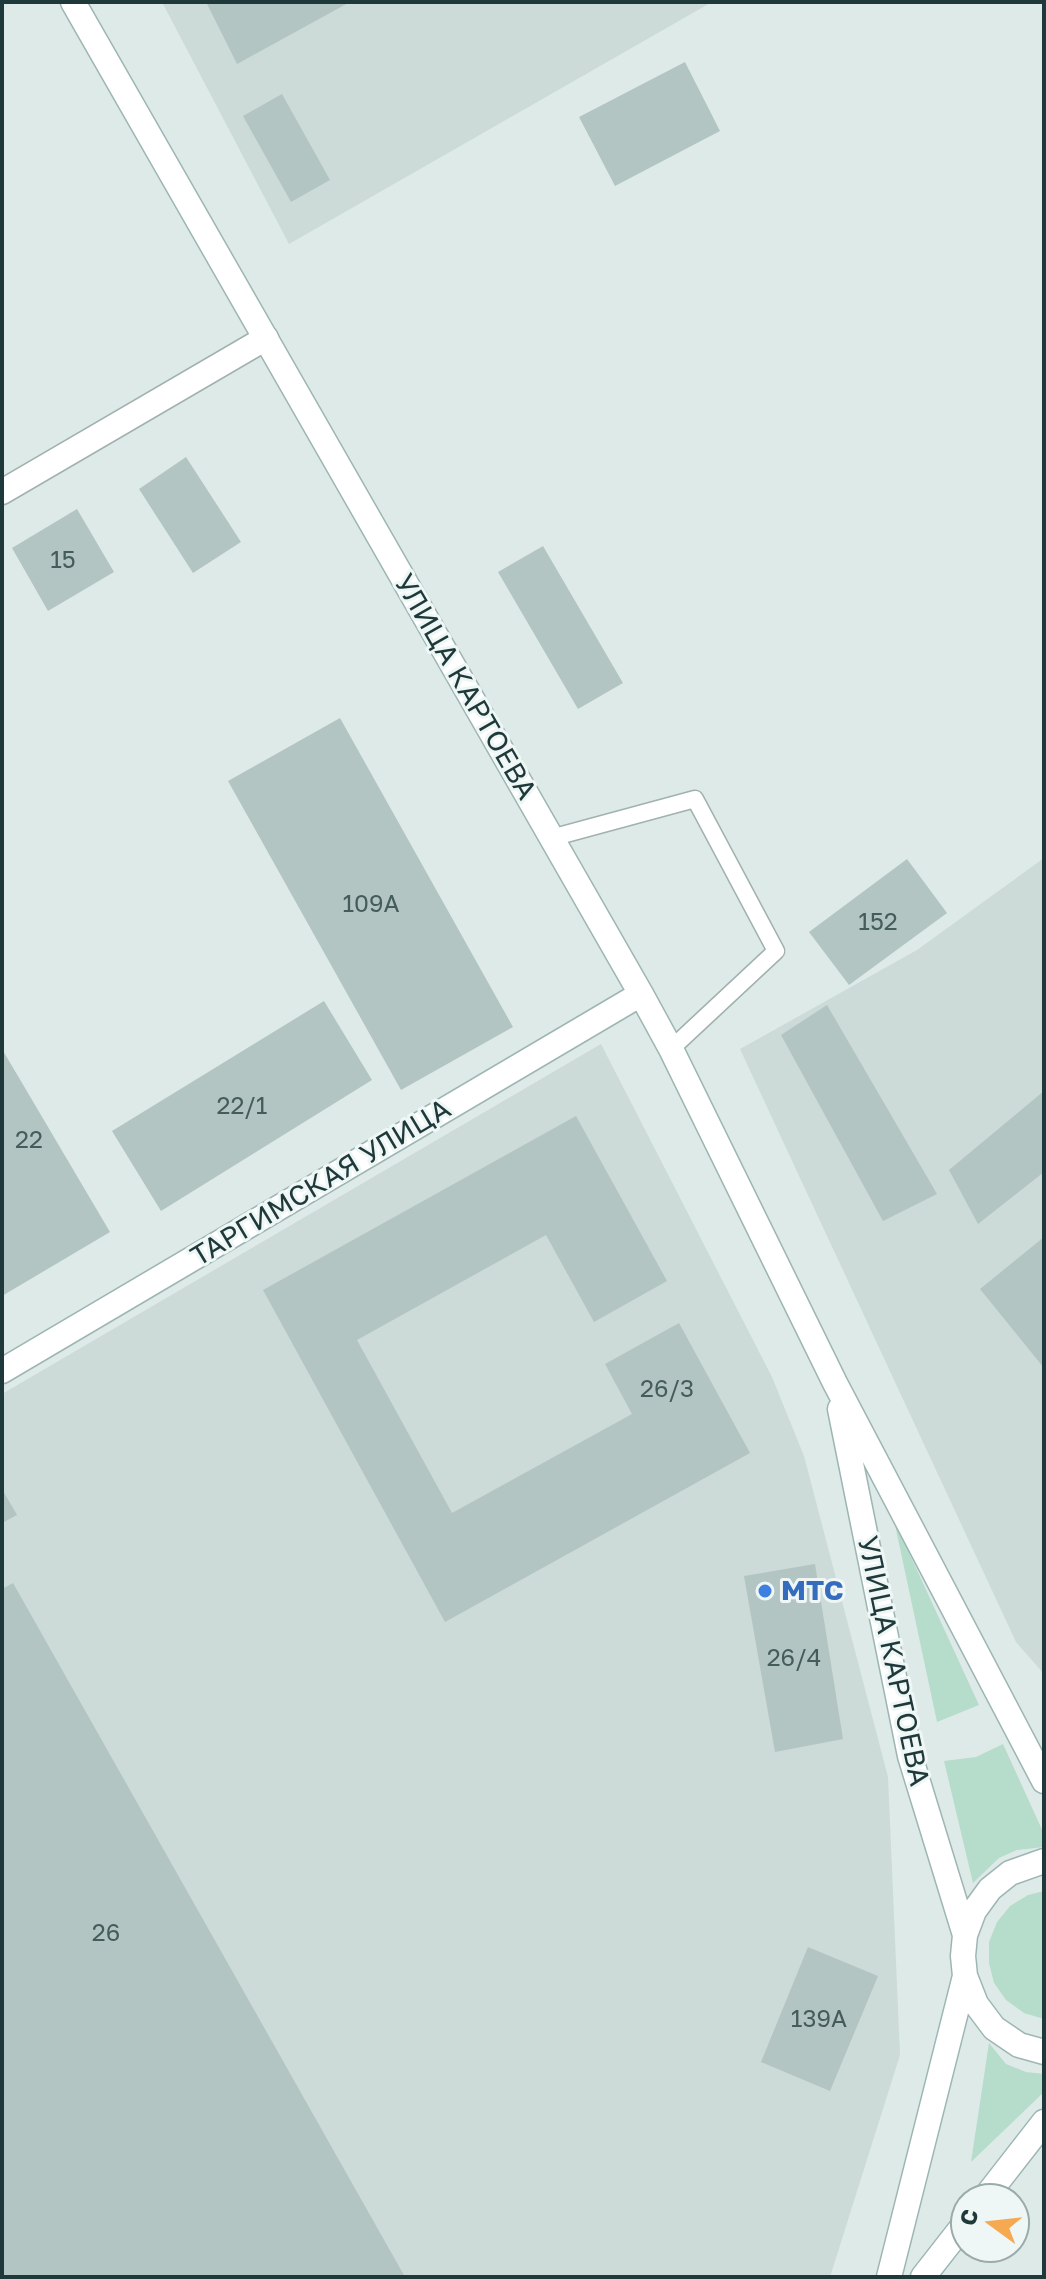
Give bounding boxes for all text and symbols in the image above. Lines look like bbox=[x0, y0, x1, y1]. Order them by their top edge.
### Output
house number: 15 bbox=[50, 546, 76, 574]
street label: УЛИЦА КАРТОЕВА bbox=[387, 568, 543, 806]
house number: 109А bbox=[342, 890, 400, 918]
house number: 152 bbox=[858, 908, 898, 936]
street label: ТАРГИМСКАЯ УЛИЦА bbox=[185, 1092, 457, 1274]
house number: 22/1 bbox=[217, 1092, 267, 1120]
house number: 22 bbox=[15, 1126, 43, 1154]
house number: 26/3 bbox=[640, 1375, 694, 1403]
street label: УЛИЦА КАРТОЕВА bbox=[850, 1533, 936, 1789]
place label: МТС bbox=[781, 1574, 844, 1608]
marker: МТС bbox=[756, 1582, 774, 1600]
house number: 26/4 bbox=[767, 1644, 821, 1672]
house number: 26 bbox=[92, 1919, 120, 1947]
house number: 139А bbox=[791, 2005, 847, 2033]
north arrow bbox=[950, 2183, 1030, 2263]
text: С bbox=[953, 2206, 983, 2228]

